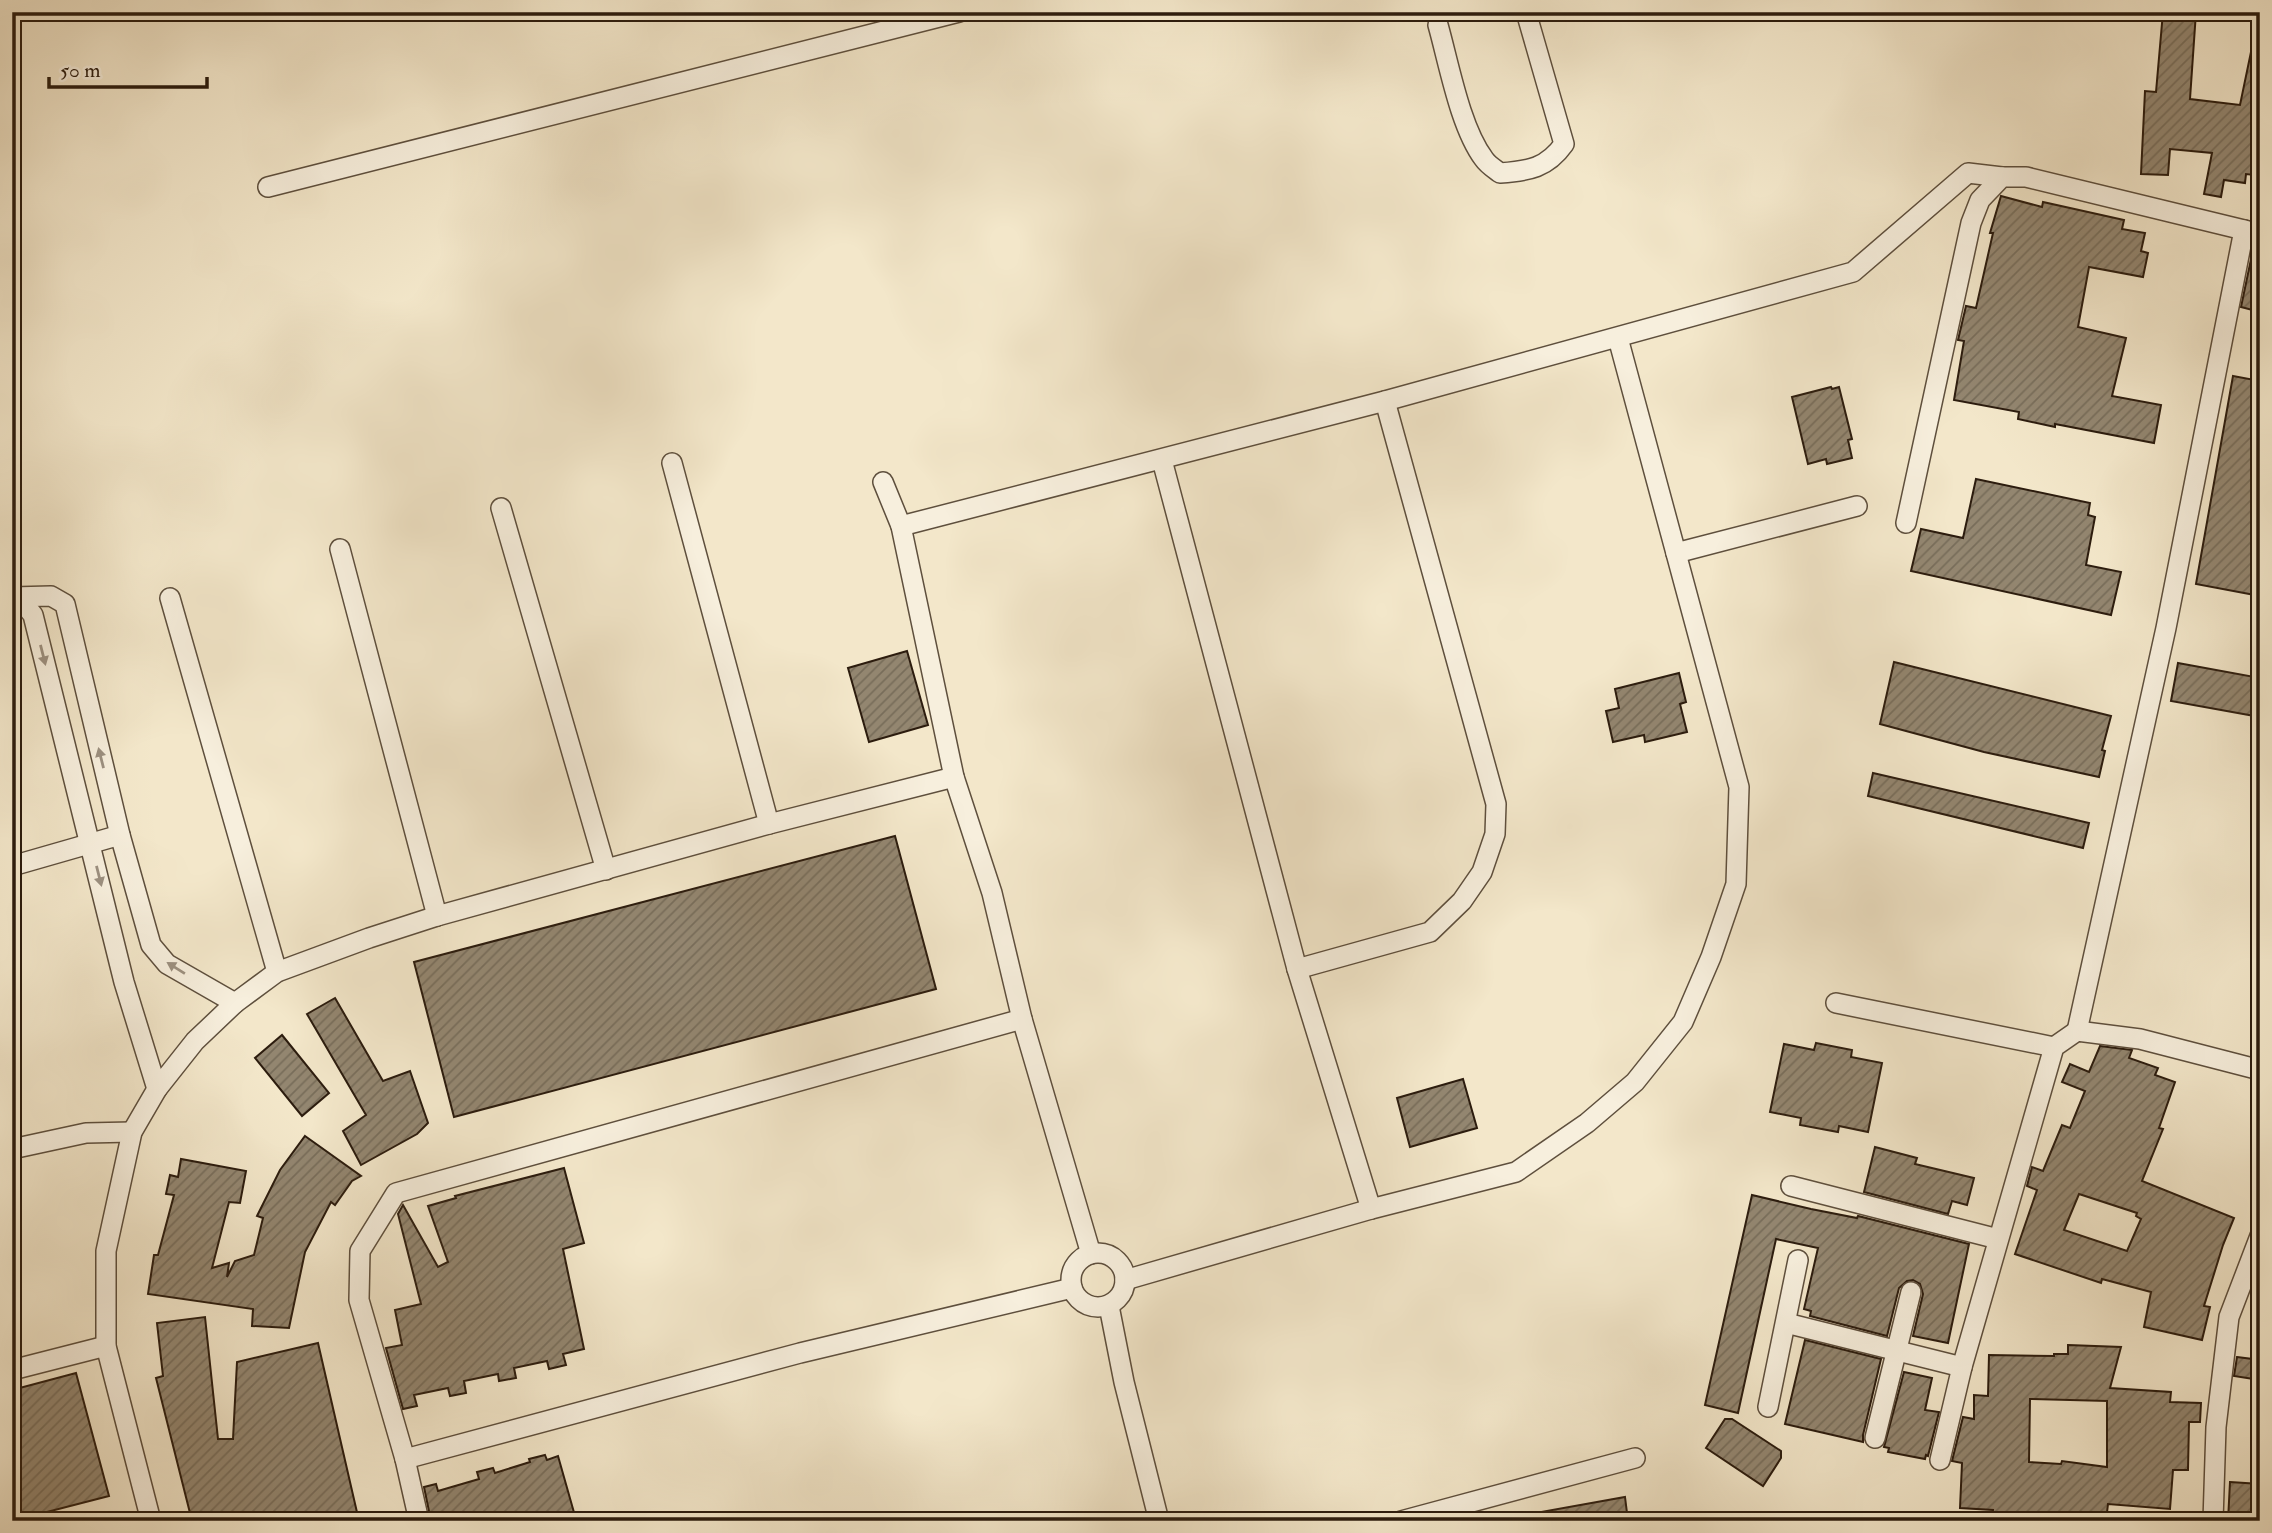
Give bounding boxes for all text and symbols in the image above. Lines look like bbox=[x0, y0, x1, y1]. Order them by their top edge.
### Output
scale bar bbox=[49, 46, 206, 90]
text: 50 m bbox=[60, 57, 101, 84]
one-way arrow bbox=[38, 644, 49, 666]
one-way arrow bbox=[96, 747, 107, 769]
one-way arrow bbox=[94, 865, 105, 887]
one-way arrow bbox=[166, 962, 186, 975]

